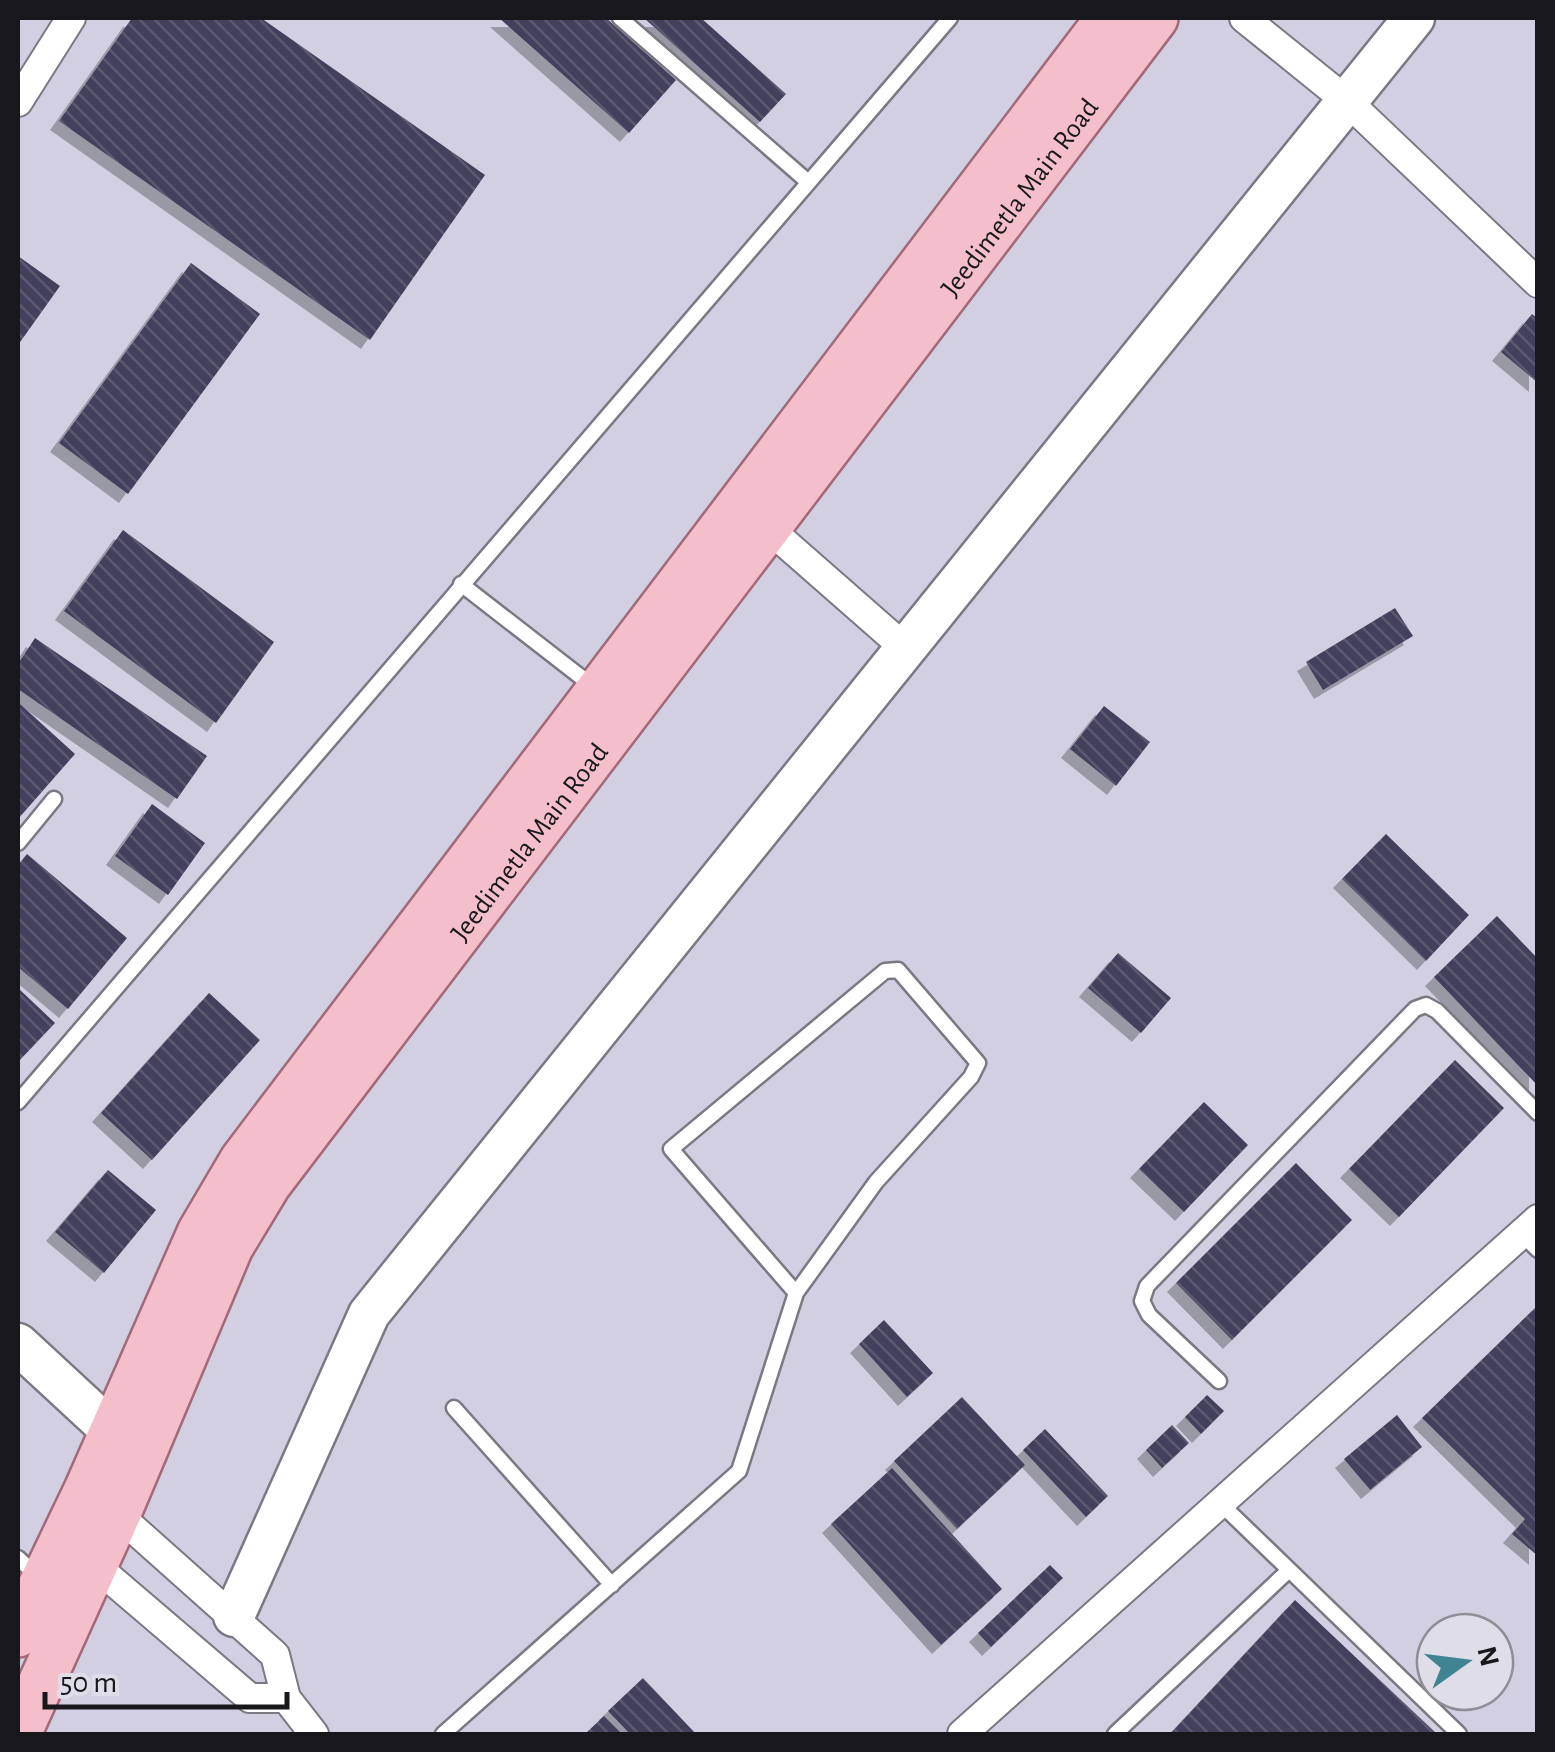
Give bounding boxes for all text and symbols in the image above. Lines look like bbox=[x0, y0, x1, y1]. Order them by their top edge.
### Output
street label: Jeedimetla Main Road bbox=[937, 94, 1104, 302]
street label: Jeedimetla Main Road bbox=[446, 739, 614, 947]
north arrow bbox=[1415, 1612, 1515, 1712]
text: N bbox=[1471, 1644, 1503, 1669]
scale bar bbox=[45, 1647, 288, 1709]
text: 50 m bbox=[60, 1668, 117, 1698]

